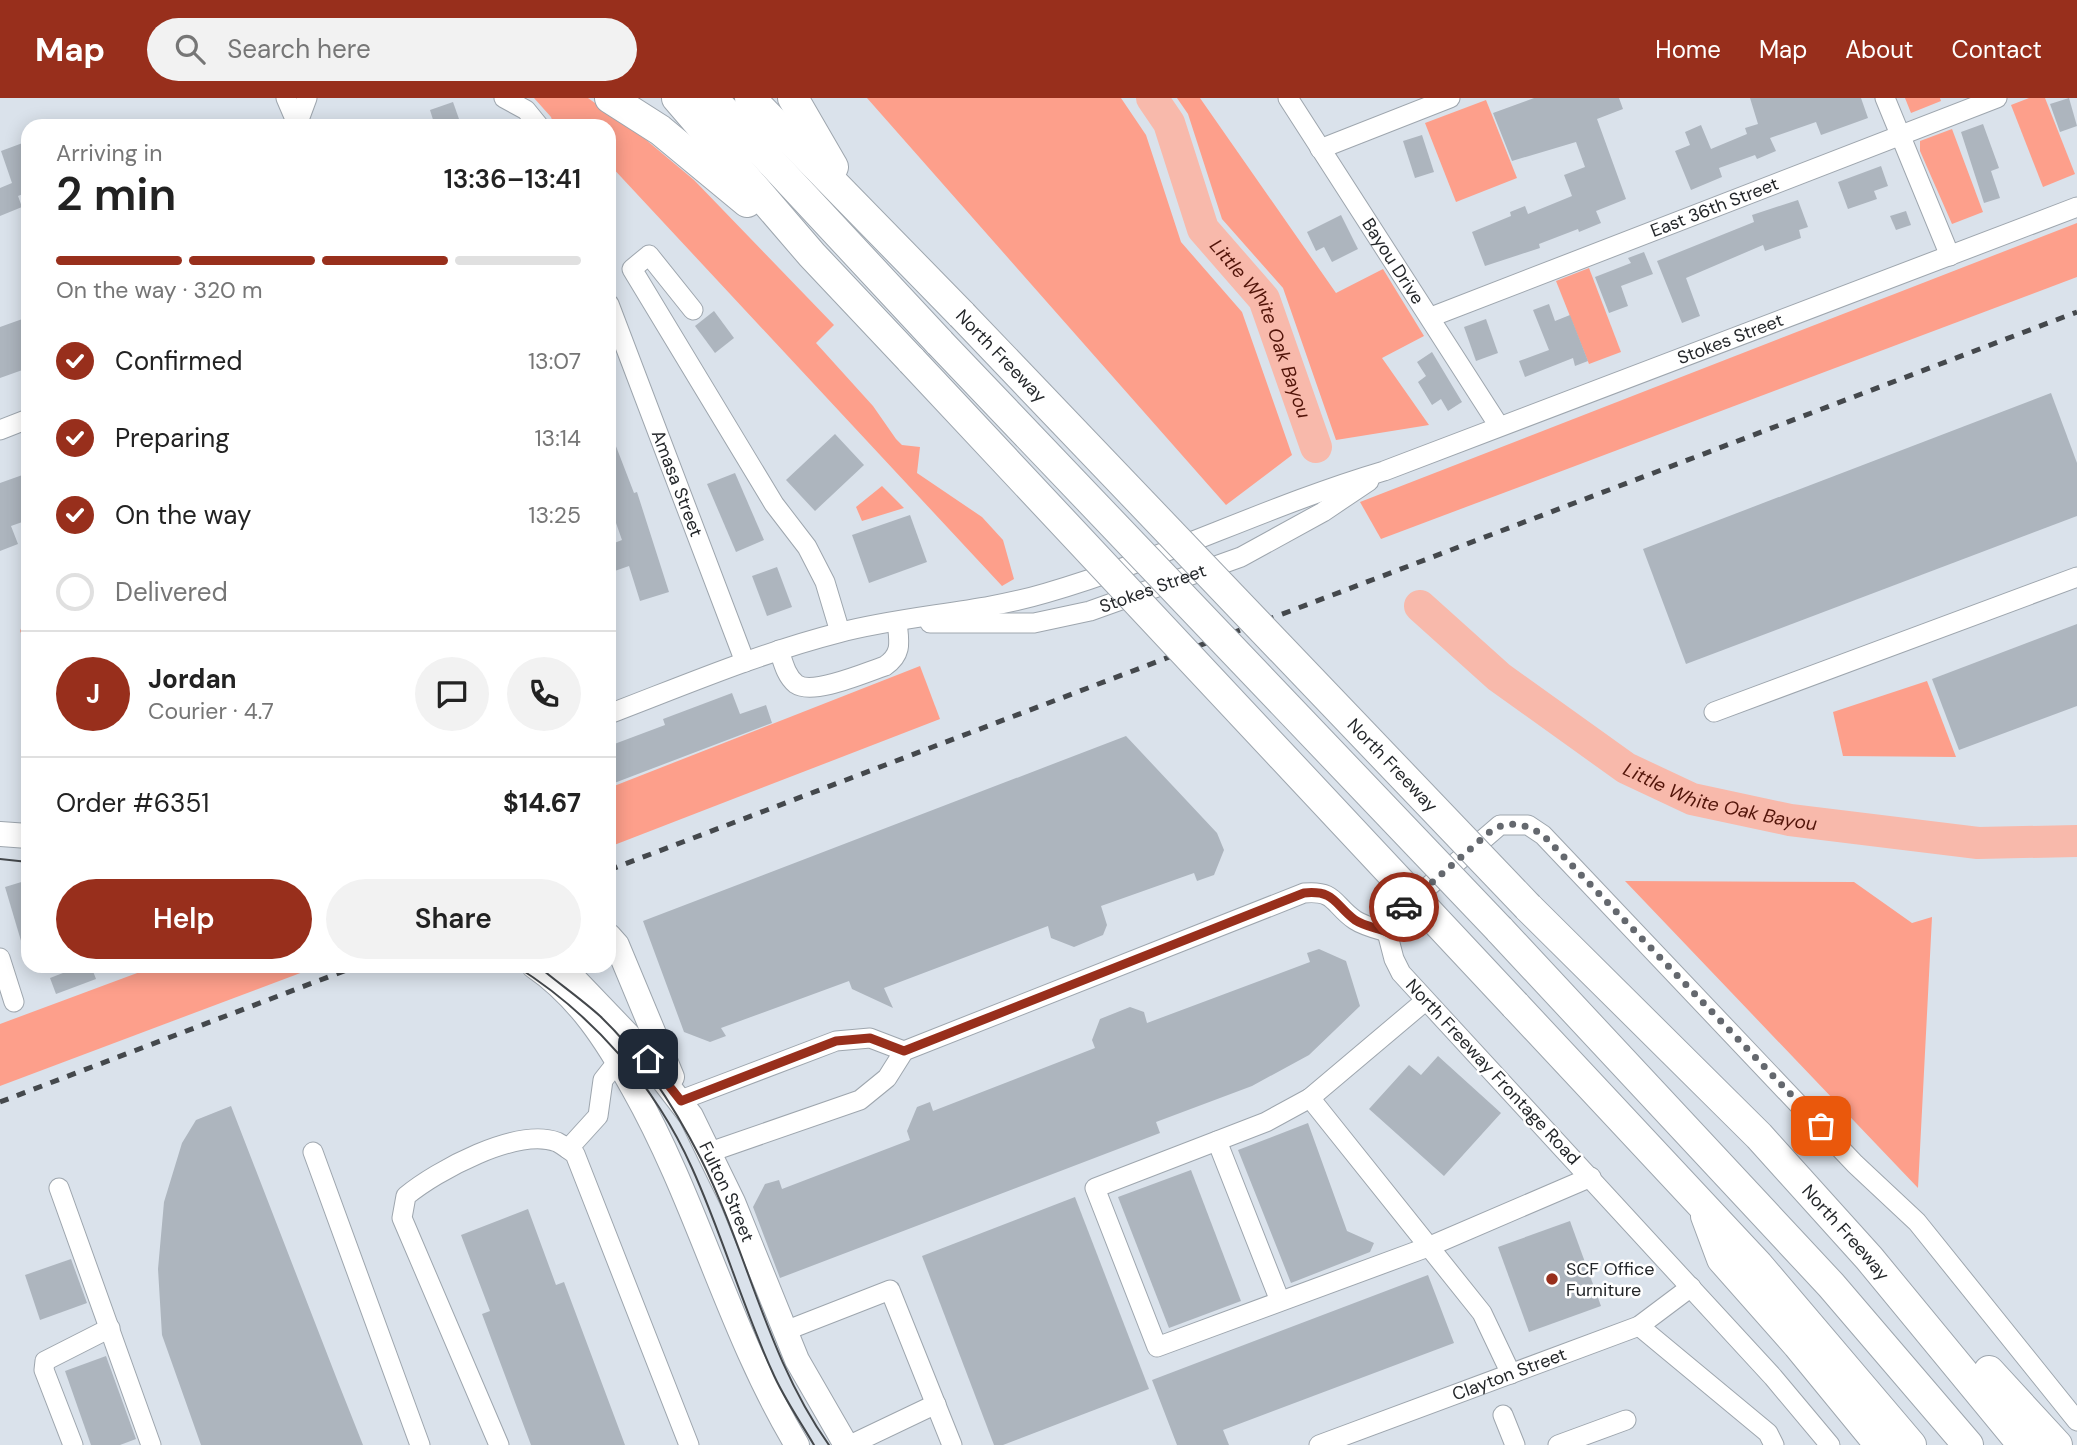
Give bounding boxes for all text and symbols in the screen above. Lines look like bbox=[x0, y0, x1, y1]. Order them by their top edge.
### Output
search box bbox=[147, 18, 637, 81]
text: Map bbox=[35, 28, 105, 71]
icon: search bbox=[171, 30, 209, 68]
text: Search here bbox=[227, 32, 371, 66]
text: Home bbox=[1655, 34, 1721, 65]
text: Map bbox=[1759, 34, 1807, 65]
text: About bbox=[1845, 34, 1914, 65]
text: Contact bbox=[1952, 34, 2042, 65]
text: Arriving in bbox=[56, 138, 162, 168]
text: 13:36–13:41 bbox=[444, 162, 581, 196]
text: 2 min bbox=[56, 164, 176, 224]
street label: East 36th Street bbox=[1647, 172, 1782, 243]
street label: Bayou Drive bbox=[1356, 213, 1430, 309]
water label: Little White Oak Bayou bbox=[1205, 233, 1317, 422]
text: On the way · 320 m bbox=[56, 275, 262, 305]
street label: North Freeway bbox=[950, 304, 1052, 408]
street label: Stokes Street bbox=[1674, 308, 1787, 370]
icon: check bbox=[56, 342, 94, 380]
text: Confirmed bbox=[115, 344, 242, 378]
text: 13:07 bbox=[528, 346, 581, 376]
icon: check bbox=[56, 419, 94, 457]
text: Preparing bbox=[115, 421, 230, 455]
text: 13:14 bbox=[534, 423, 581, 453]
street label: Amasa Street bbox=[646, 427, 708, 540]
icon: check bbox=[56, 496, 94, 534]
text: On the way bbox=[115, 498, 251, 532]
text: 13:25 bbox=[528, 500, 581, 530]
street label: Stokes Street bbox=[1096, 558, 1209, 619]
text: Delivered bbox=[115, 575, 228, 609]
button: chat bbox=[415, 657, 489, 731]
button: phone bbox=[507, 657, 581, 731]
text: Jordan bbox=[148, 662, 237, 696]
text: J bbox=[86, 677, 100, 711]
text: Courier · 4.7 bbox=[148, 696, 274, 726]
street label: North Freeway bbox=[1342, 713, 1443, 817]
water label: Little White Oak Bayou bbox=[1620, 756, 1819, 836]
text: Order #6351 bbox=[56, 786, 209, 820]
text: $14.67 bbox=[503, 786, 581, 820]
courier bbox=[1369, 872, 1439, 942]
button: Help bbox=[56, 879, 312, 959]
button: Share bbox=[326, 879, 581, 959]
icon: car bbox=[1385, 888, 1423, 926]
street label: North Freeway Frontage Road bbox=[1400, 974, 1586, 1170]
pin bbox=[618, 1029, 678, 1089]
icon: home bbox=[629, 1040, 667, 1078]
pin bbox=[1791, 1096, 1851, 1156]
icon: bag bbox=[1802, 1107, 1840, 1145]
street label: Fulton Street bbox=[693, 1138, 760, 1245]
street label: North Freeway bbox=[1796, 1179, 1895, 1286]
place label: SCF Office Furniture bbox=[1566, 1257, 1654, 1302]
marker: SCF Office Furniture bbox=[1544, 1271, 1560, 1287]
street label: Clayton Street bbox=[1449, 1342, 1570, 1406]

